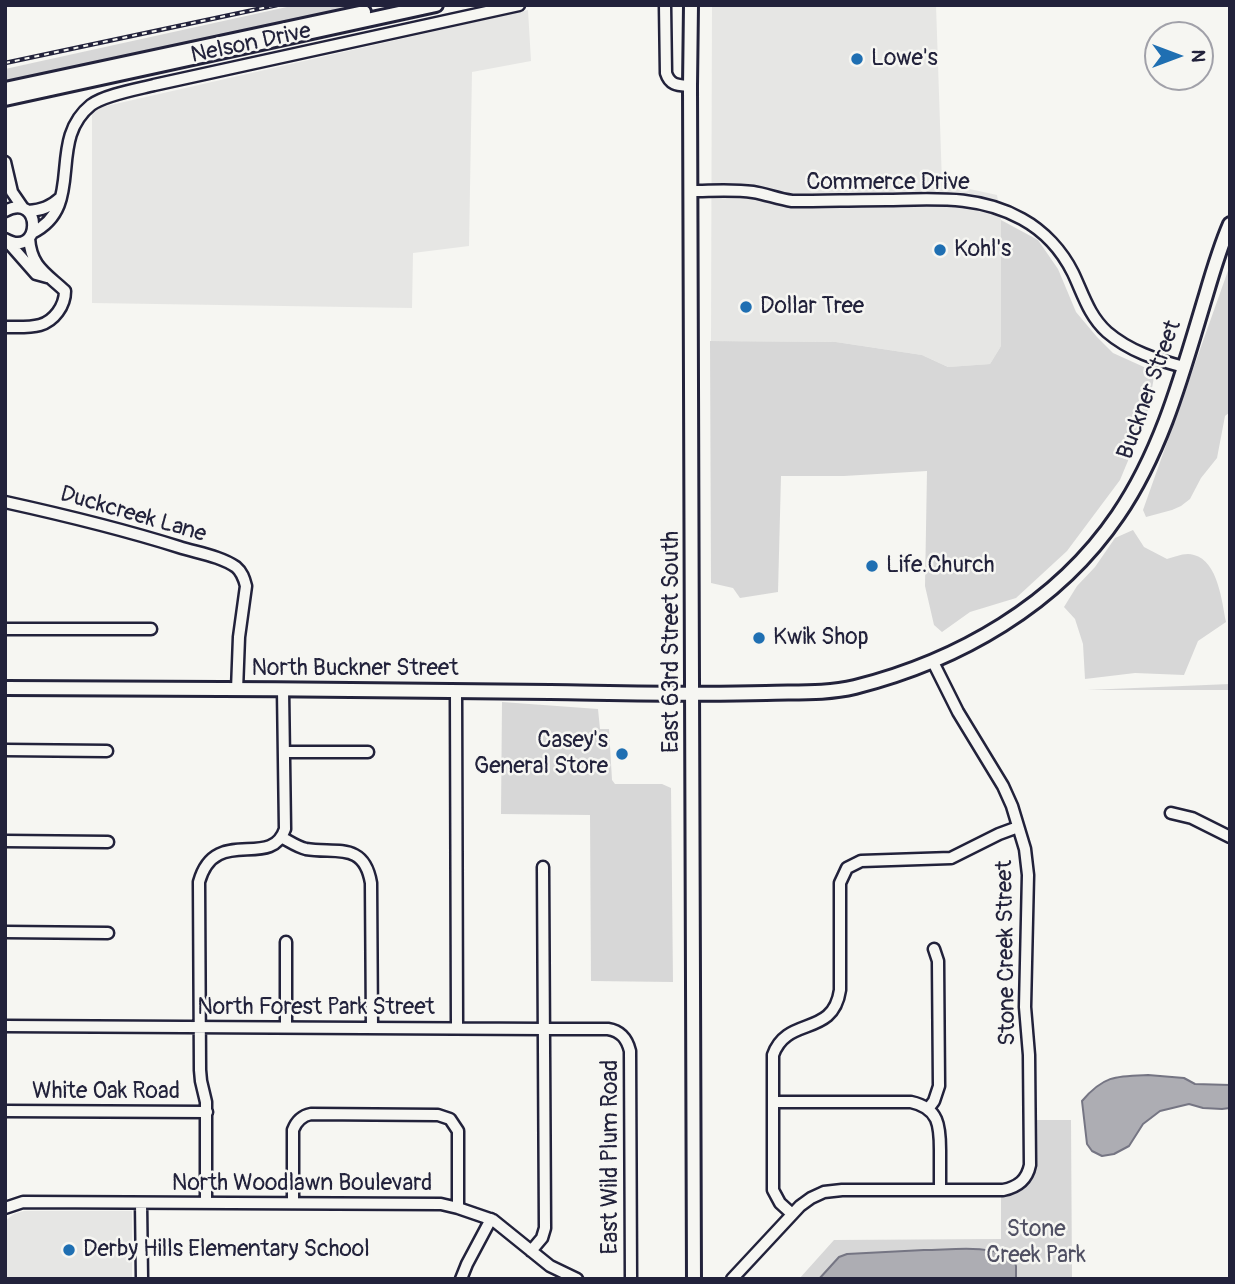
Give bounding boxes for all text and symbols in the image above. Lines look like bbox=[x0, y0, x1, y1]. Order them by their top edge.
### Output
street label: Nelson Drive bbox=[189, 18, 313, 70]
north arrow bbox=[1144, 21, 1214, 91]
place label: Lowe's bbox=[871, 45, 938, 73]
text: N bbox=[1186, 50, 1210, 62]
marker: Lowe's bbox=[849, 51, 865, 67]
street label: Commerce Drive bbox=[806, 169, 970, 197]
place label: Kohl's bbox=[954, 236, 1011, 264]
marker: Kohl's bbox=[932, 242, 948, 258]
place label: Dollar Tree bbox=[760, 293, 864, 321]
marker: Dollar Tree bbox=[738, 299, 754, 315]
street label: Buckner Street bbox=[1112, 317, 1188, 463]
street label: Duckcreek Lane bbox=[57, 481, 209, 549]
street label: East 63rd Street South bbox=[658, 531, 686, 753]
place label: Life.Church bbox=[886, 552, 995, 580]
marker: Life.Church bbox=[864, 558, 880, 574]
place label: Kwik Shop bbox=[773, 624, 869, 652]
marker: Kwik Shop bbox=[751, 630, 767, 646]
street label: North Buckner Street bbox=[252, 655, 458, 683]
place label: Casey's General Store bbox=[474, 727, 608, 781]
marker: Casey's General Store bbox=[614, 746, 630, 762]
street label: Stone Creek Street bbox=[992, 860, 1022, 1046]
street label: North Forest Park Street bbox=[197, 994, 435, 1022]
street label: East Wild Plum Road bbox=[597, 1060, 625, 1254]
street label: White Oak Road bbox=[32, 1078, 180, 1106]
street label: North Woodlawn Boulevard bbox=[172, 1170, 432, 1198]
park label: Stone Creek Park bbox=[986, 1216, 1086, 1270]
place label: Derby Hills Elementary School bbox=[83, 1236, 370, 1264]
marker: Derby Hills Elementary School bbox=[61, 1242, 77, 1258]

